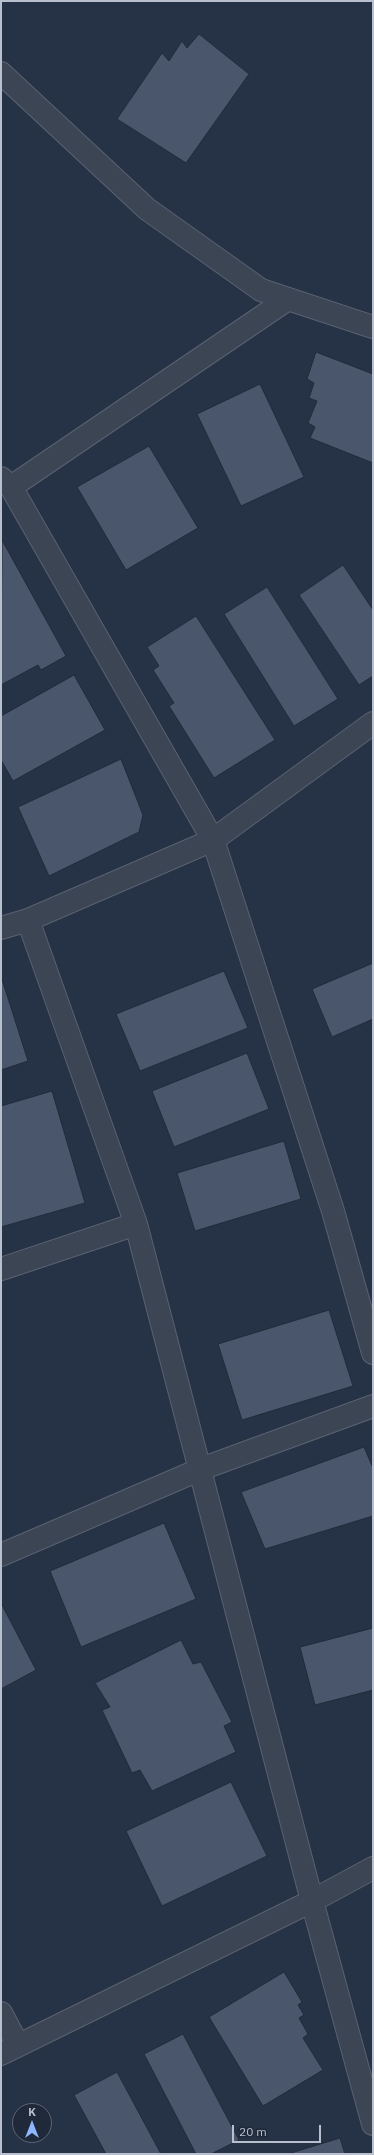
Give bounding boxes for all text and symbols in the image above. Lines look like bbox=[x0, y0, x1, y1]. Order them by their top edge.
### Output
north arrow bbox=[12, 2103, 52, 2143]
text: K bbox=[28, 2105, 36, 2119]
scale bar bbox=[234, 2117, 323, 2143]
text: 20 m bbox=[239, 2124, 267, 2139]

